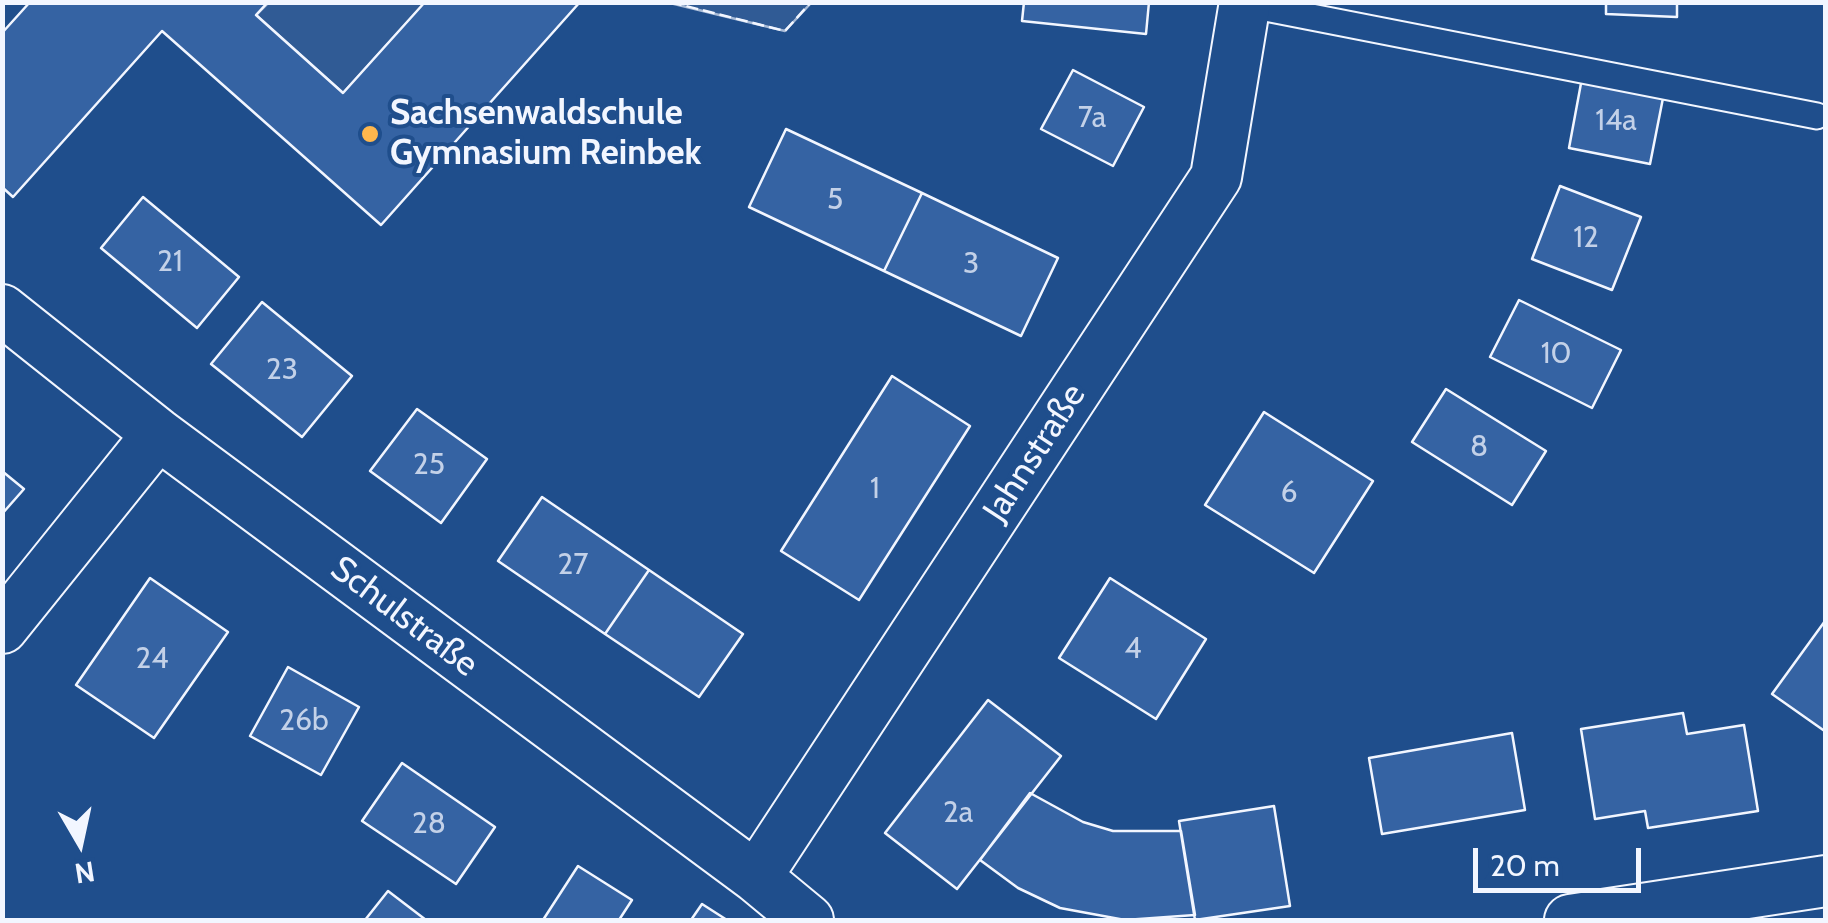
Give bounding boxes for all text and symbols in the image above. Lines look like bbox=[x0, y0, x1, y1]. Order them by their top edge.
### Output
place label: Sachsenwaldschule Gymnasium Reinbek bbox=[390, 93, 702, 175]
house number: 7a bbox=[1078, 100, 1106, 136]
house number: 14a bbox=[1595, 103, 1637, 139]
marker: Sachsenwaldschule Gymnasium Reinbek bbox=[359, 123, 381, 145]
house number: 5 bbox=[827, 182, 843, 218]
house number: 12 bbox=[1573, 220, 1599, 256]
house number: 21 bbox=[157, 244, 183, 280]
house number: 3 bbox=[963, 246, 979, 282]
house number: 10 bbox=[1541, 336, 1571, 372]
house number: 23 bbox=[266, 352, 298, 388]
street label: Jahnstraße bbox=[975, 376, 1095, 530]
house number: 8 bbox=[1470, 429, 1488, 465]
house number: 25 bbox=[413, 447, 445, 483]
house number: 1 bbox=[870, 471, 880, 507]
house number: 6 bbox=[1280, 475, 1298, 511]
house number: 27 bbox=[558, 547, 588, 583]
street label: Schulstraße bbox=[322, 548, 486, 686]
house number: 4 bbox=[1124, 631, 1142, 667]
house number: 24 bbox=[135, 641, 169, 677]
house number: 26b bbox=[279, 703, 329, 739]
north arrow bbox=[30, 793, 130, 893]
house number: 2a bbox=[943, 795, 973, 831]
house number: 28 bbox=[412, 806, 446, 842]
scale bar bbox=[1478, 828, 1646, 890]
text: 20 m bbox=[1490, 847, 1560, 884]
text: N bbox=[72, 854, 97, 891]

